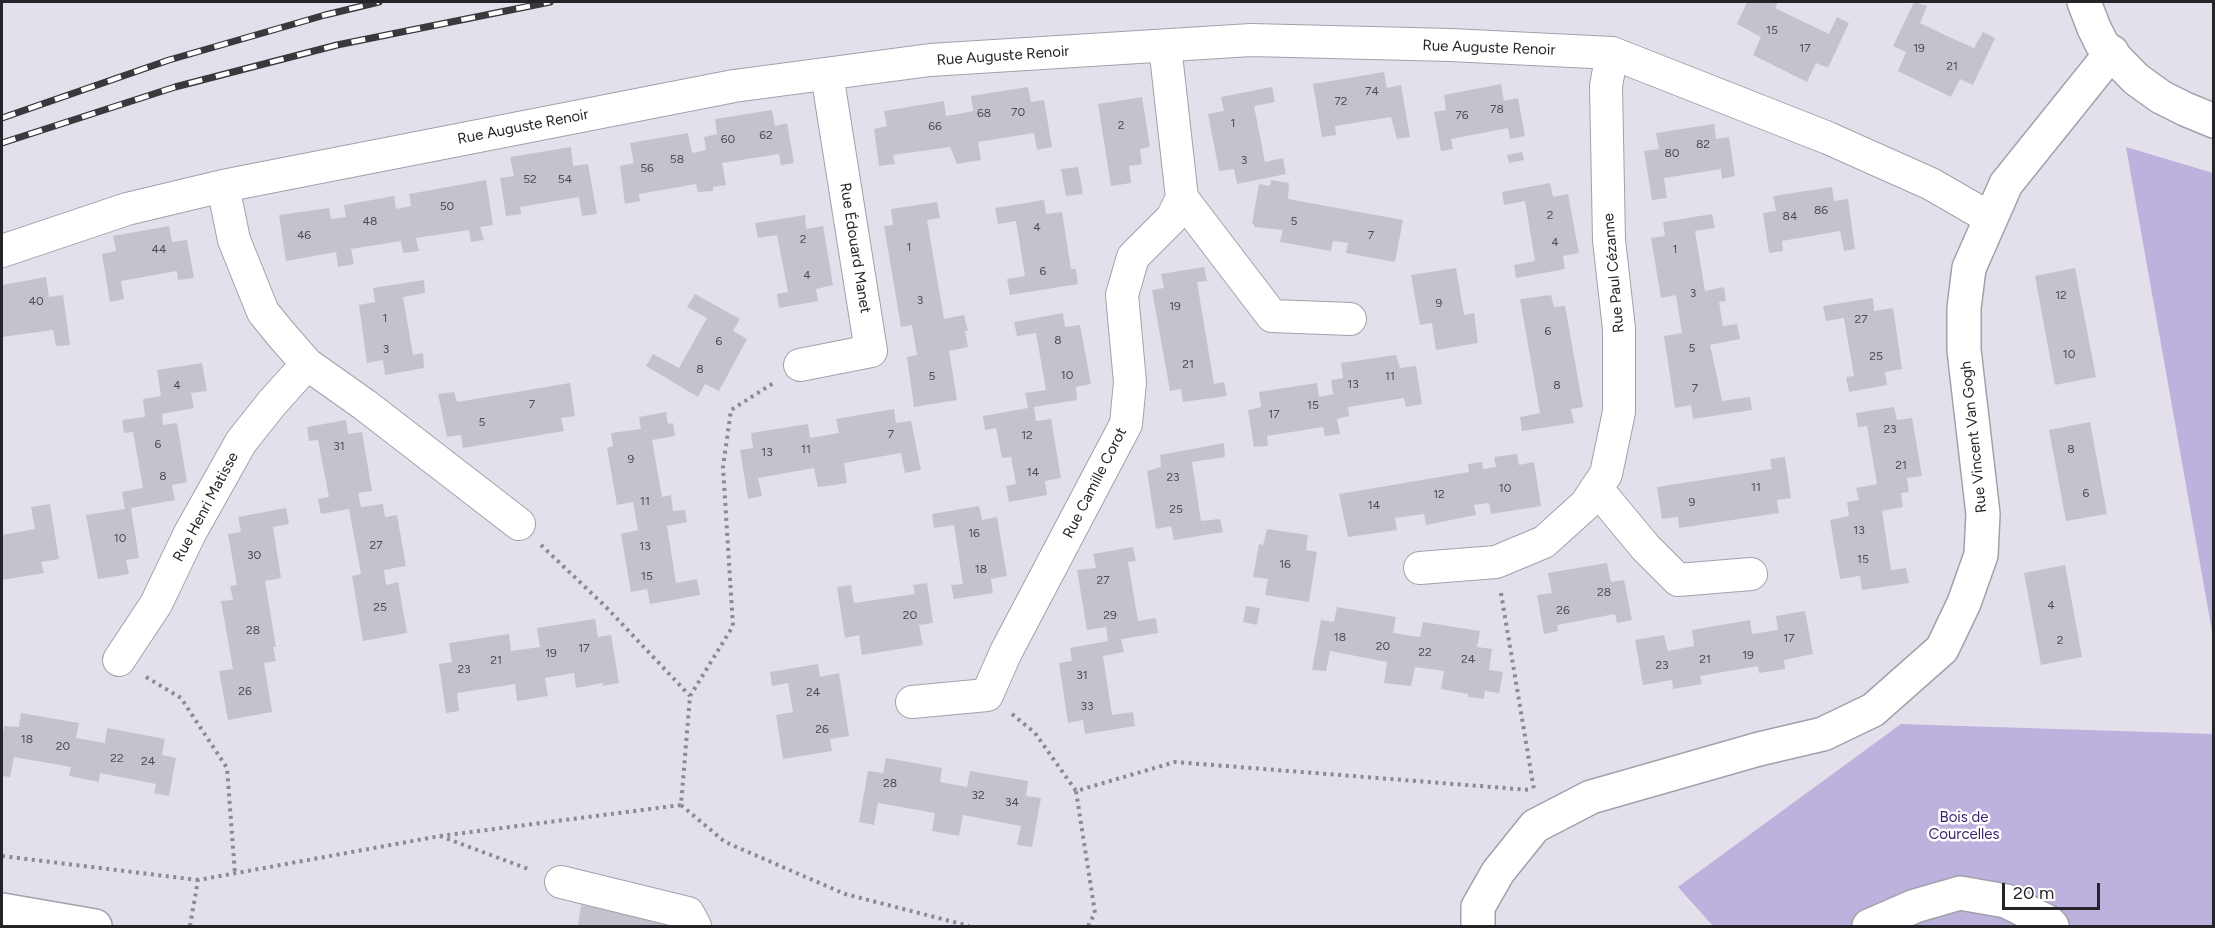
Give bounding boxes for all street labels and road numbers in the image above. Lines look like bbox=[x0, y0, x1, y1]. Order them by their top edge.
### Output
street label: Rue Auguste Renoir bbox=[1422, 37, 1556, 59]
street label: Rue Auguste Renoir bbox=[936, 42, 1070, 70]
street label: Rue Auguste Renoir bbox=[456, 105, 590, 149]
street label: Rue Édouard Manet bbox=[836, 181, 874, 315]
street label: Rue Paul Cézanne bbox=[1600, 212, 1628, 334]
street label: Rue Vincent Van Gogh bbox=[1957, 360, 1991, 514]
street label: Rue Camille Corot bbox=[1059, 425, 1131, 541]
street label: Rue Henri Matisse bbox=[170, 449, 242, 565]

